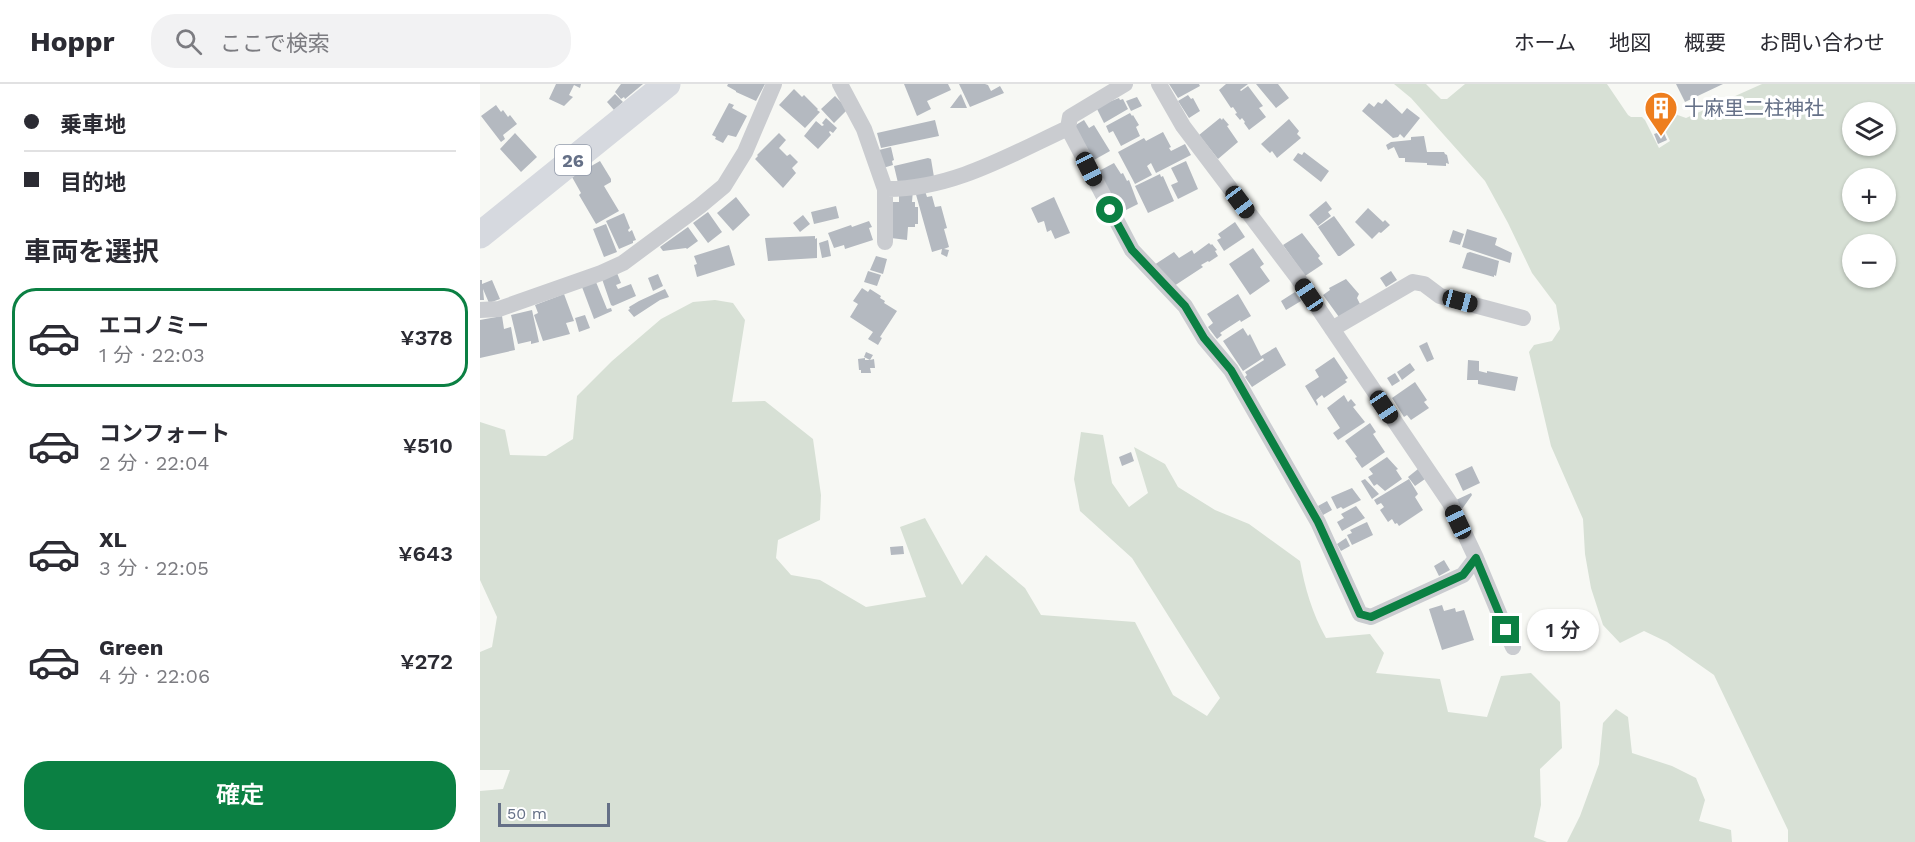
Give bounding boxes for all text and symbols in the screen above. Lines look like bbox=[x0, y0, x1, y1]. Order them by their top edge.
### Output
search box bbox=[151, 14, 571, 68]
text: Hoppr bbox=[30, 25, 115, 58]
icon: search bbox=[172, 25, 205, 58]
text: ホーム bbox=[1514, 30, 1576, 55]
text: 地図 bbox=[1609, 30, 1651, 55]
text: 概要 bbox=[1684, 30, 1726, 55]
text: お問い合わせ bbox=[1759, 30, 1885, 55]
text: ここで検索 bbox=[220, 31, 330, 56]
building icon: 十麻里二柱神社 bbox=[1643, 90, 1679, 137]
place label: 十麻里二柱神社 bbox=[1684, 96, 1824, 120]
map controls bbox=[1842, 102, 1896, 288]
button: layers bbox=[1842, 102, 1896, 156]
text: 乗車地 bbox=[60, 112, 126, 137]
road number: 26 bbox=[555, 145, 591, 175]
car bbox=[1073, 149, 1105, 189]
button: + bbox=[1842, 168, 1896, 222]
text: 目的地 bbox=[60, 170, 126, 195]
car bbox=[1222, 182, 1258, 222]
route start bbox=[1096, 196, 1123, 223]
button: − bbox=[1842, 234, 1896, 288]
text: 車両を選択 bbox=[24, 236, 159, 268]
car bbox=[1291, 275, 1327, 315]
car bbox=[1440, 288, 1480, 314]
icon: car bbox=[27, 311, 81, 365]
text: エコノミー bbox=[99, 313, 209, 338]
text: ¥378 bbox=[400, 325, 453, 350]
text: 1 分 · 22:03 bbox=[99, 343, 205, 367]
car bbox=[1366, 387, 1402, 427]
icon: car bbox=[27, 419, 81, 473]
text: コンフォート bbox=[99, 421, 230, 446]
text: ¥510 bbox=[403, 433, 453, 458]
text: 2 分 · 22:04 bbox=[99, 451, 210, 475]
car bbox=[1442, 502, 1474, 542]
icon: car bbox=[27, 527, 81, 581]
text: XL bbox=[99, 527, 127, 552]
text: ¥643 bbox=[398, 541, 453, 566]
text: 3 分 · 22:05 bbox=[99, 556, 209, 580]
callout: 1 分 bbox=[1527, 609, 1599, 651]
route end bbox=[1492, 616, 1519, 643]
text: 1 分 bbox=[1546, 618, 1580, 642]
icon: car bbox=[27, 635, 81, 689]
text: Green bbox=[99, 635, 163, 660]
text: ¥272 bbox=[400, 649, 453, 674]
text: 4 分 · 22:06 bbox=[99, 664, 210, 688]
button: 確定 bbox=[24, 761, 456, 830]
scale bar bbox=[498, 800, 610, 828]
text: 50 m bbox=[507, 804, 547, 823]

